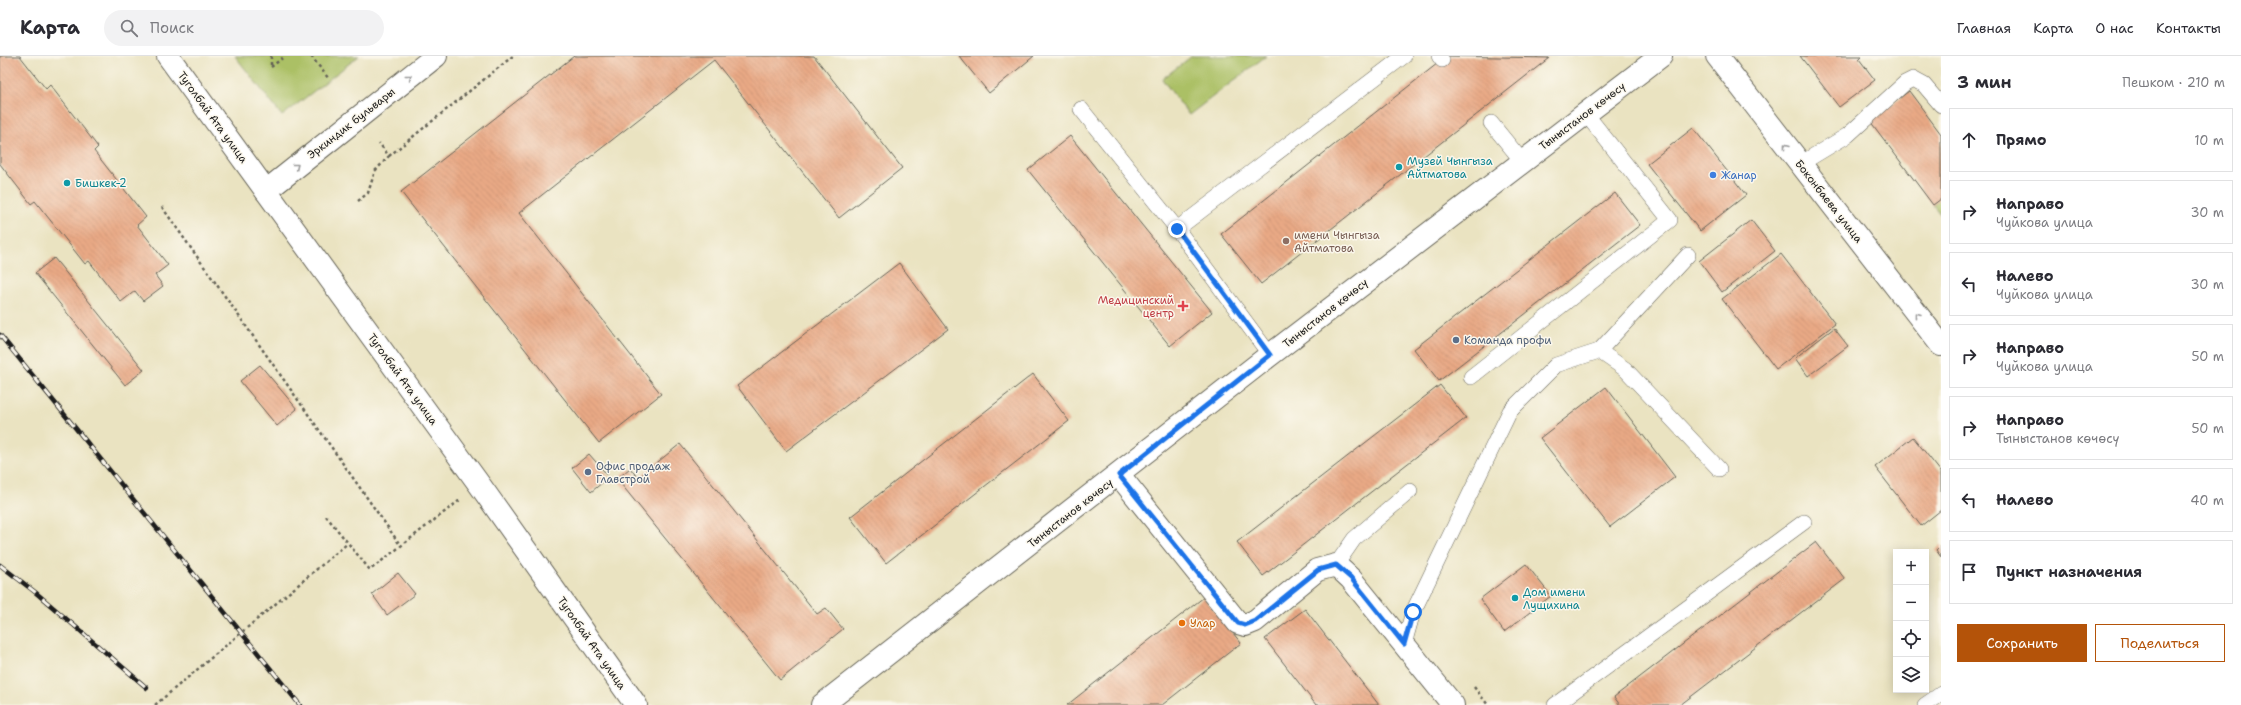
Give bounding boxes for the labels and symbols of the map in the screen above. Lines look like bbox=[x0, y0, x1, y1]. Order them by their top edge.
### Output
street label: Туголбай Ата улица bbox=[174, 68, 251, 166]
one-way arrow bbox=[405, 75, 412, 82]
street label: Тыныстанов көчөсү bbox=[1536, 79, 1629, 154]
street label: Эркиндик бульвары bbox=[304, 84, 398, 162]
one-way arrow bbox=[1784, 143, 1791, 150]
place label: Музей Чынгыза Айтматова bbox=[1407, 154, 1493, 182]
street label: Боконбаева улица bbox=[1791, 157, 1866, 246]
marker: Музей Чынгыза Айтматова bbox=[1394, 162, 1404, 172]
one-way arrow bbox=[292, 164, 299, 171]
place label: Жанар bbox=[1721, 168, 1757, 183]
marker: Жанар bbox=[1708, 170, 1718, 180]
place label: Бишкек-2 bbox=[75, 176, 127, 191]
marker: Бишкек-2 bbox=[62, 178, 72, 188]
route end bbox=[1168, 220, 1186, 238]
place label: имени Чынгыза Айтматова bbox=[1294, 228, 1380, 256]
marker: имени Чынгыза Айтматова bbox=[1281, 236, 1291, 246]
street label: Тыныстанов көчөсү bbox=[1280, 275, 1371, 351]
place label: Медицинский центр bbox=[1098, 293, 1174, 321]
marker: Медицинский центр bbox=[1177, 300, 1189, 312]
one-way arrow bbox=[1915, 312, 1922, 319]
street label: Туголбай Ата улица bbox=[364, 330, 441, 428]
place label: Команда профи bbox=[1464, 333, 1552, 348]
marker: Команда профи bbox=[1451, 335, 1461, 345]
place label: Офис продаж Главстрой bbox=[596, 459, 671, 487]
marker: Офис продаж Главстрой bbox=[583, 467, 593, 477]
street label: Тыныстанов көчөсү bbox=[1025, 475, 1116, 551]
place label: Дом имени Лущихина bbox=[1523, 585, 1586, 613]
marker: Дом имени Лущихина bbox=[1510, 593, 1520, 603]
street label: Туголбай Ата улица bbox=[554, 594, 629, 693]
route start bbox=[1404, 603, 1422, 621]
place label: Улар bbox=[1190, 616, 1216, 631]
marker: Улар bbox=[1177, 618, 1187, 628]

